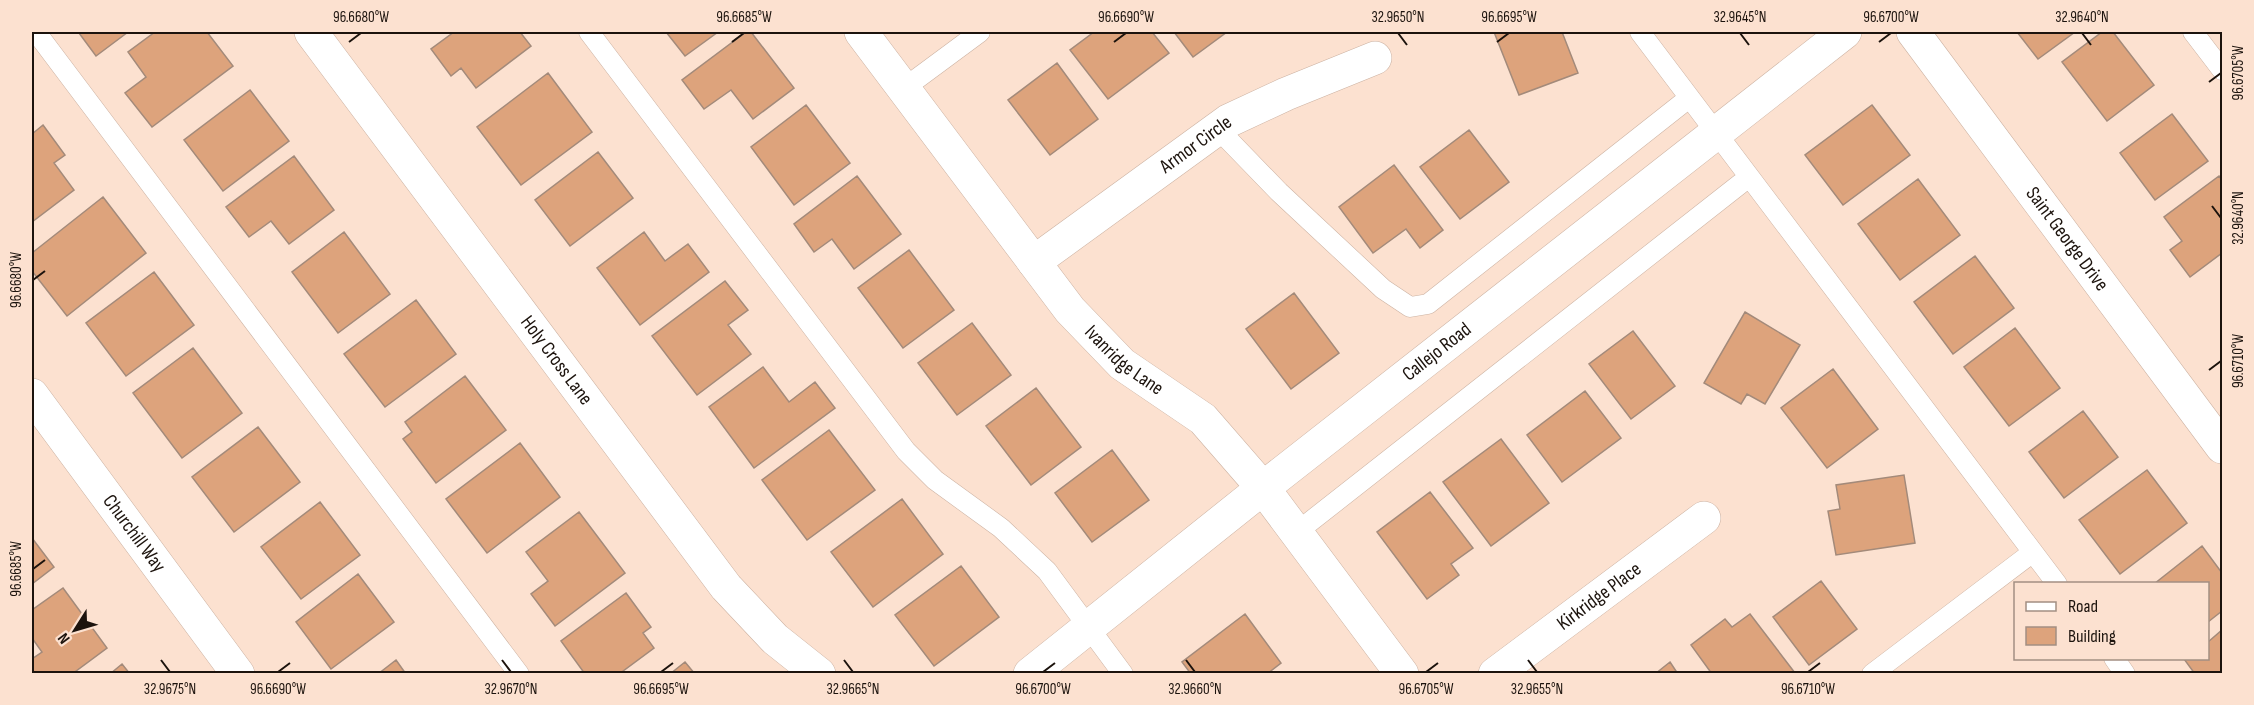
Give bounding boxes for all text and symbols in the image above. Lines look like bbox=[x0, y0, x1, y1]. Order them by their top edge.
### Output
text: 96.6680°W bbox=[333, 8, 389, 27]
text: 96.6685°W bbox=[716, 8, 772, 27]
text: 96.6690°W bbox=[1098, 8, 1154, 27]
text: 32.9650°N bbox=[1371, 8, 1425, 27]
text: 96.6695°W bbox=[1481, 8, 1537, 27]
text: 32.9645°N bbox=[1714, 8, 1766, 27]
text: 96.6700°W bbox=[1863, 8, 1919, 27]
text: 32.9640°N bbox=[2055, 8, 2109, 27]
text: 96.6705°W bbox=[2229, 45, 2248, 100]
street label: Armor Circle bbox=[1154, 110, 1237, 179]
street label: Saint George Drive bbox=[2021, 182, 2114, 296]
text: 32.9640°N bbox=[2229, 191, 2248, 245]
text: 96.6680°W bbox=[7, 252, 26, 308]
street label: Holy Cross Lane bbox=[515, 311, 598, 410]
street label: Callejo Road bbox=[1398, 317, 1476, 386]
street label: Ivanridge Lane bbox=[1079, 320, 1168, 401]
text: 96.6710°W bbox=[2229, 334, 2248, 388]
street label: Churchill Way bbox=[98, 490, 171, 577]
text: 96.6685°W bbox=[7, 541, 26, 597]
street label: Kirkridge Place bbox=[1552, 557, 1646, 635]
legend bbox=[2014, 582, 2209, 660]
text: Road bbox=[2068, 596, 2098, 617]
north arrow bbox=[45, 600, 105, 660]
text: Building bbox=[2068, 626, 2116, 647]
text: N bbox=[54, 629, 74, 647]
text: 32.9675°N bbox=[144, 680, 196, 699]
text: 96.6690°W bbox=[250, 680, 306, 699]
text: 32.9670°N bbox=[485, 680, 537, 699]
text: 96.6695°W bbox=[633, 680, 689, 699]
text: 32.9665°N bbox=[827, 680, 879, 699]
text: 96.6700°W bbox=[1015, 680, 1071, 699]
text: 32.9660°N bbox=[1168, 680, 1222, 699]
text: 96.6705°W bbox=[1399, 680, 1454, 699]
text: 32.9655°N bbox=[1511, 680, 1563, 699]
text: 96.6710°W bbox=[1781, 680, 1835, 699]

